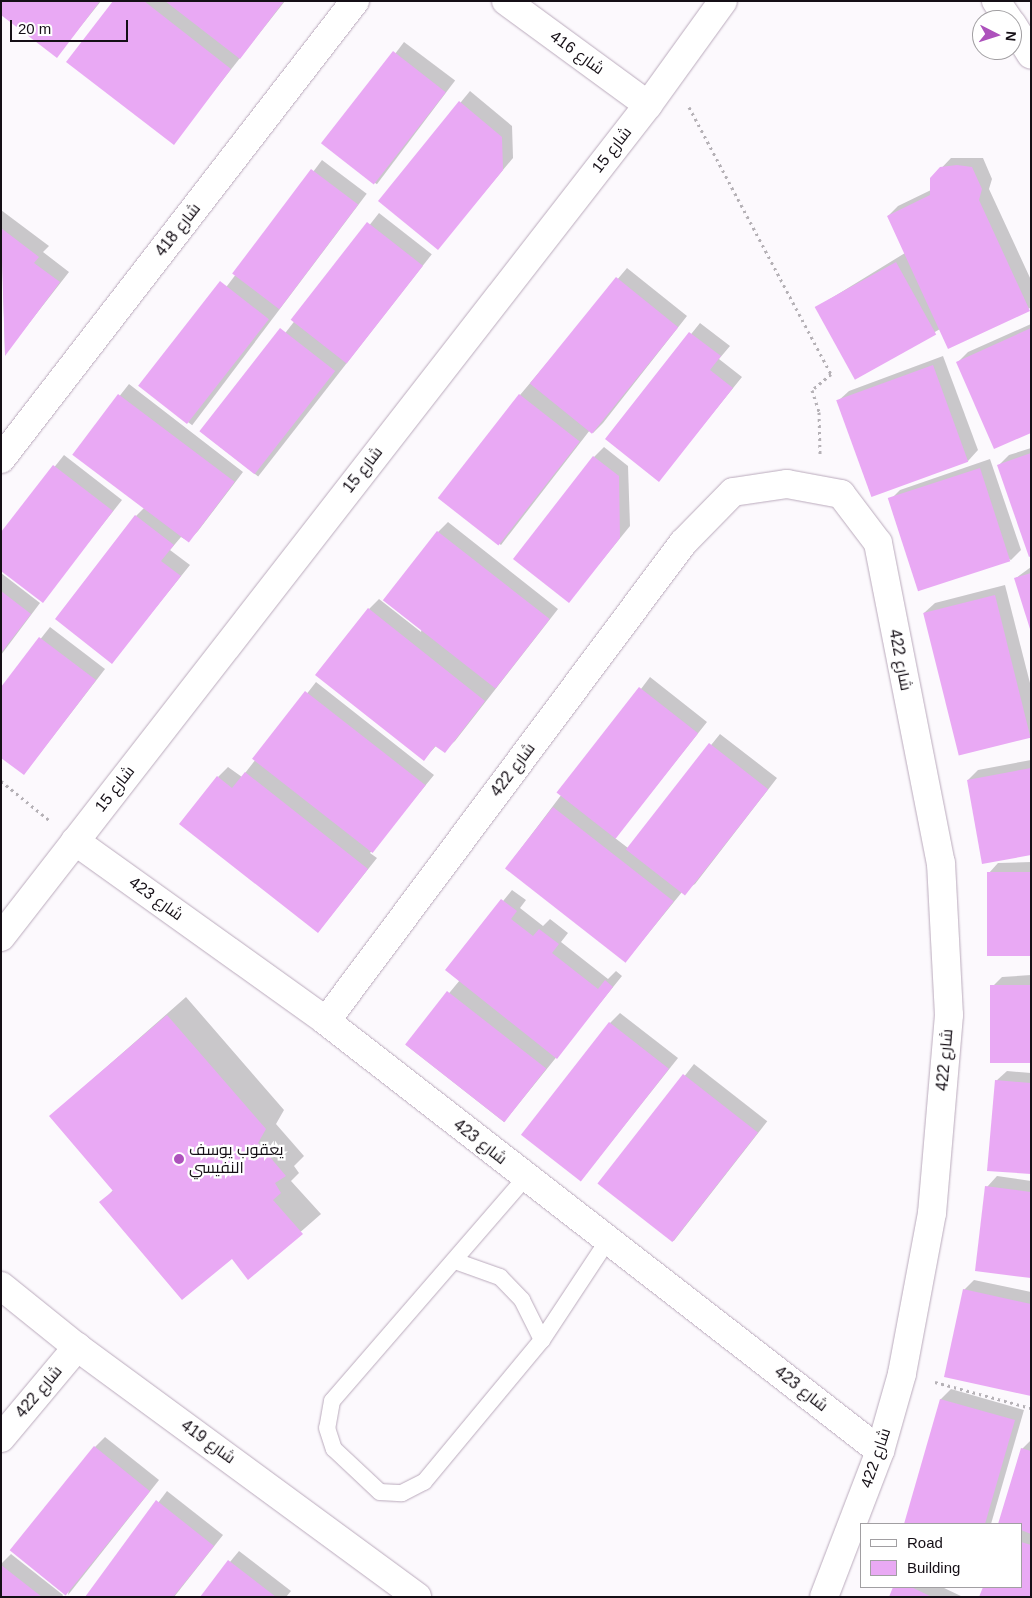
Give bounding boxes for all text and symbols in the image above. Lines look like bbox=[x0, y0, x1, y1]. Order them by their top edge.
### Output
scale bar bbox=[12, 10, 130, 42]
north arrow bbox=[972, 10, 1022, 60]
text: 20 m bbox=[18, 20, 51, 37]
street label: شارع 416 bbox=[546, 27, 608, 79]
text: N bbox=[1003, 30, 1019, 42]
street label: شارع 15 bbox=[588, 123, 636, 177]
street label: شارع 418 bbox=[151, 200, 205, 260]
street label: شارع 15 bbox=[339, 443, 387, 497]
street label: شارع 422 bbox=[885, 628, 915, 692]
street label: شارع 422 bbox=[487, 739, 539, 801]
street label: شارع 15 bbox=[91, 762, 139, 816]
street label: شارع 423 bbox=[125, 873, 187, 925]
street label: شارع 422 bbox=[933, 1028, 957, 1092]
street label: شارع 423 bbox=[450, 1115, 510, 1169]
place label: يعقوب يوسف النفيسي bbox=[189, 1140, 284, 1178]
marker: يعقوب يوسف النفيسي bbox=[173, 1153, 185, 1165]
street label: شارع 422 bbox=[12, 1362, 66, 1422]
street label: شارع 423 bbox=[771, 1362, 831, 1416]
street label: شارع 419 bbox=[177, 1416, 239, 1468]
street label: شارع 422 bbox=[857, 1426, 895, 1490]
legend bbox=[860, 1523, 1022, 1588]
text: Road bbox=[907, 1534, 943, 1551]
text: Building bbox=[907, 1559, 960, 1576]

